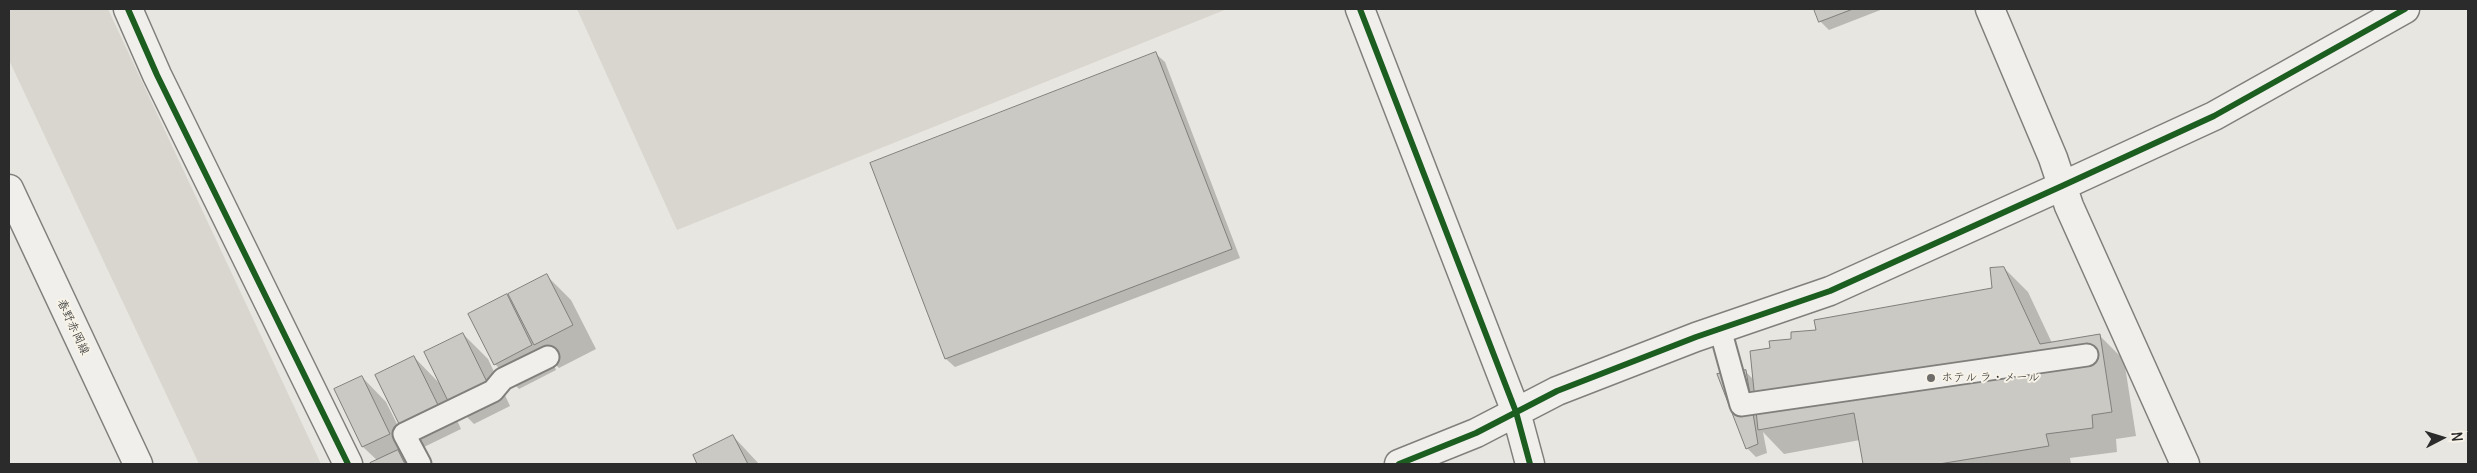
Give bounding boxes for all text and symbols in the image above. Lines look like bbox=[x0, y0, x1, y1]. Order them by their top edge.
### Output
street label: 春野赤岡線 bbox=[54, 297, 92, 357]
place label: ホテル ラ・メール bbox=[1941, 371, 2040, 385]
marker: ホテル ラ・メール bbox=[1925, 372, 1937, 384]
north arrow bbox=[2417, 413, 2467, 463]
text: N bbox=[2448, 431, 2466, 442]

